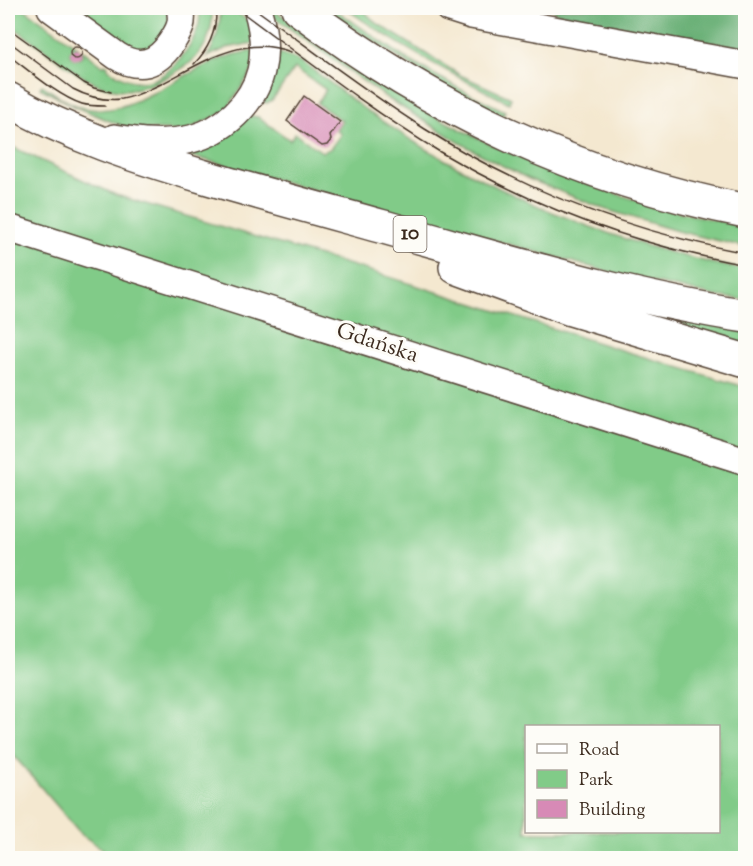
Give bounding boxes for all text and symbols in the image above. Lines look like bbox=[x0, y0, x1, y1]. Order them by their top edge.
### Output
road number: 10 bbox=[394, 216, 426, 252]
street label: Gdańska bbox=[332, 316, 422, 372]
legend bbox=[525, 725, 720, 833]
text: Road bbox=[579, 738, 619, 764]
text: Park bbox=[579, 768, 614, 794]
text: Building bbox=[579, 798, 645, 824]

